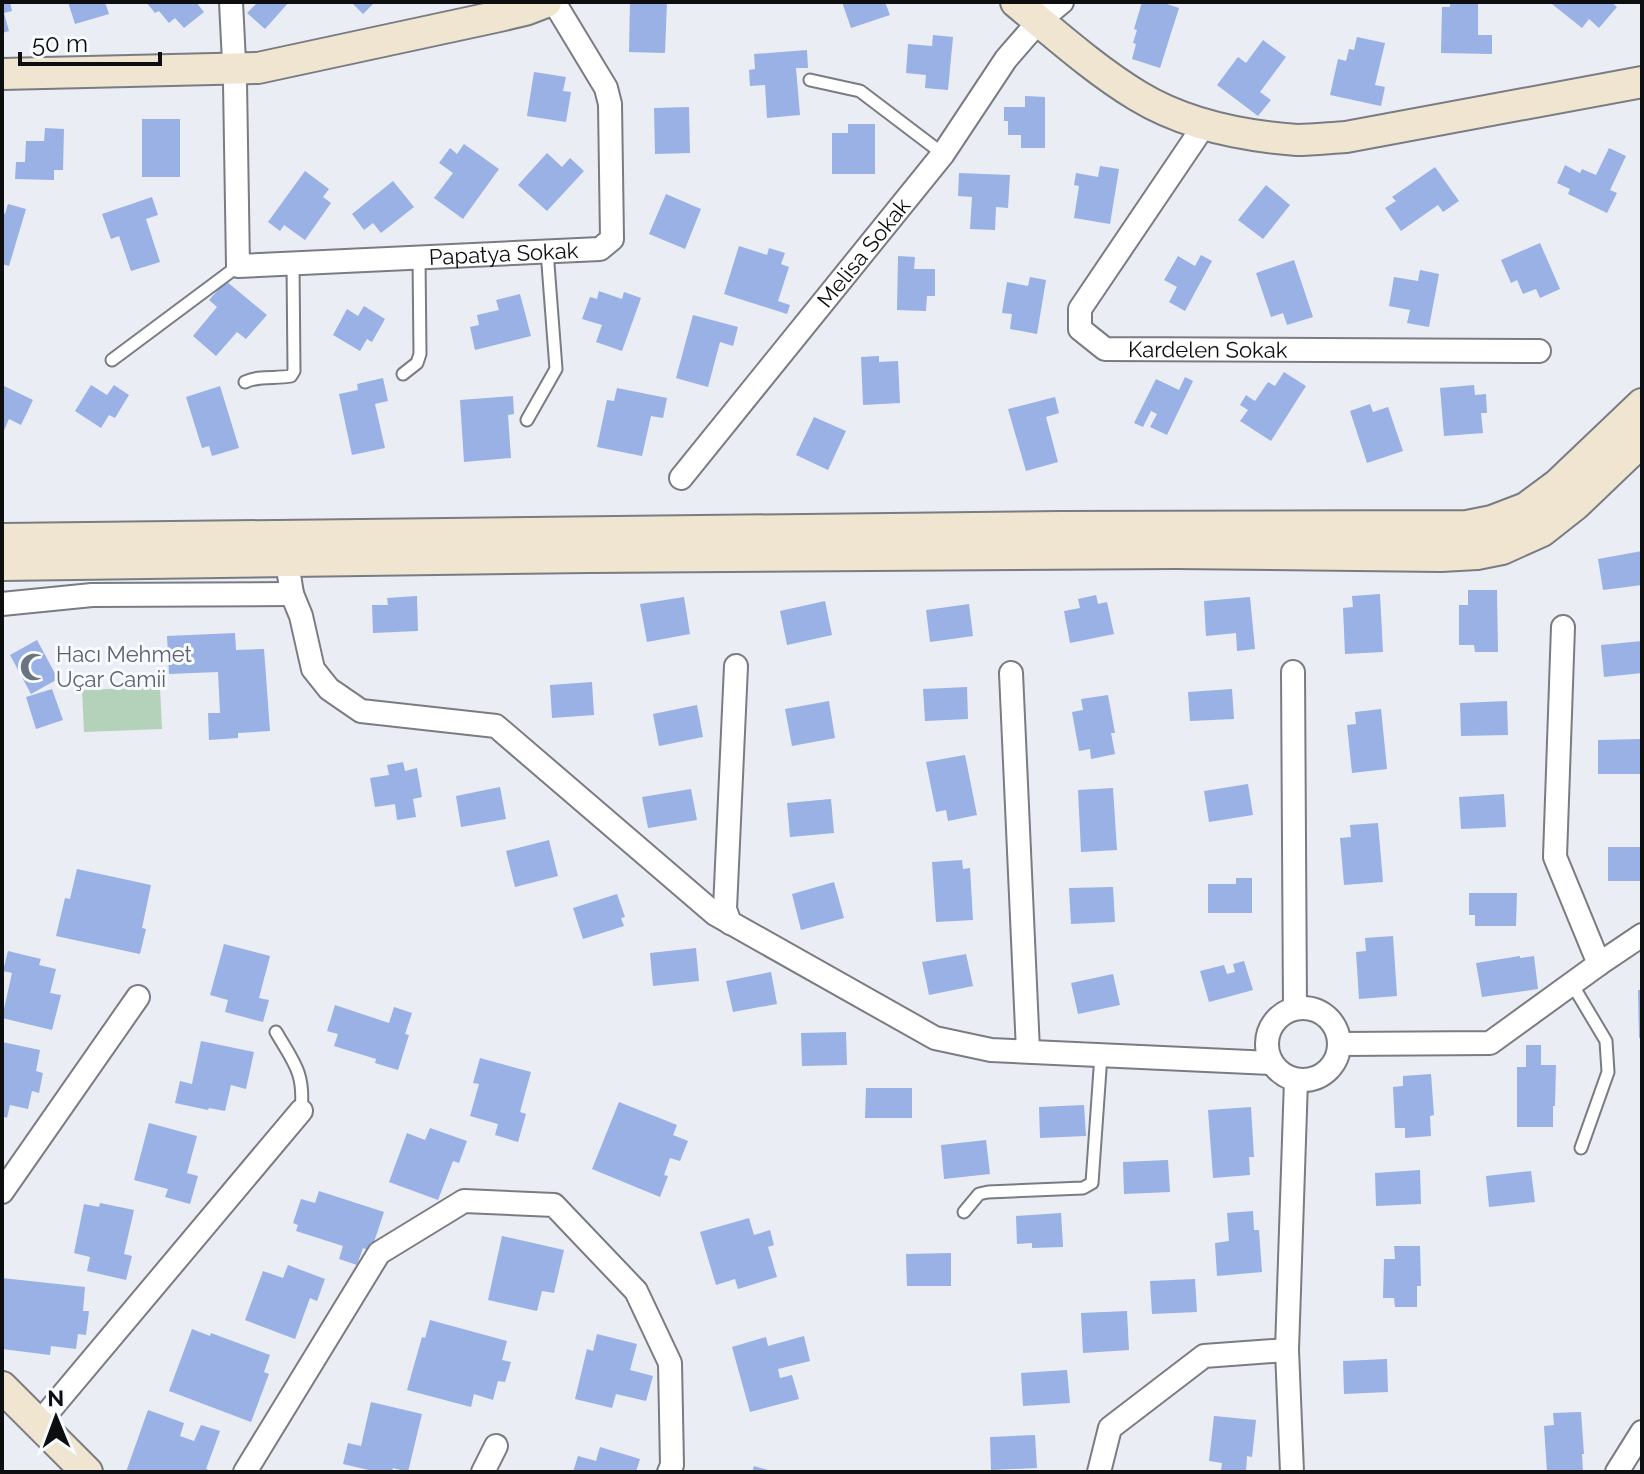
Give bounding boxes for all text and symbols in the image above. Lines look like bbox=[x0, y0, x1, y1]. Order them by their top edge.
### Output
scale bar bbox=[20, 16, 160, 66]
text: 50 m bbox=[32, 29, 88, 58]
street label: Melisa Sokak bbox=[811, 192, 915, 312]
street label: Papatya Sokak bbox=[428, 237, 579, 270]
street label: Kardelen Sokak bbox=[1128, 336, 1288, 363]
place label: Hacı Mehmet Uçar Camii bbox=[56, 641, 192, 692]
mosque icon: Hacı Mehmet Uçar Camii bbox=[19, 652, 49, 682]
north arrow bbox=[16, 1378, 96, 1458]
text: N bbox=[47, 1385, 64, 1411]

